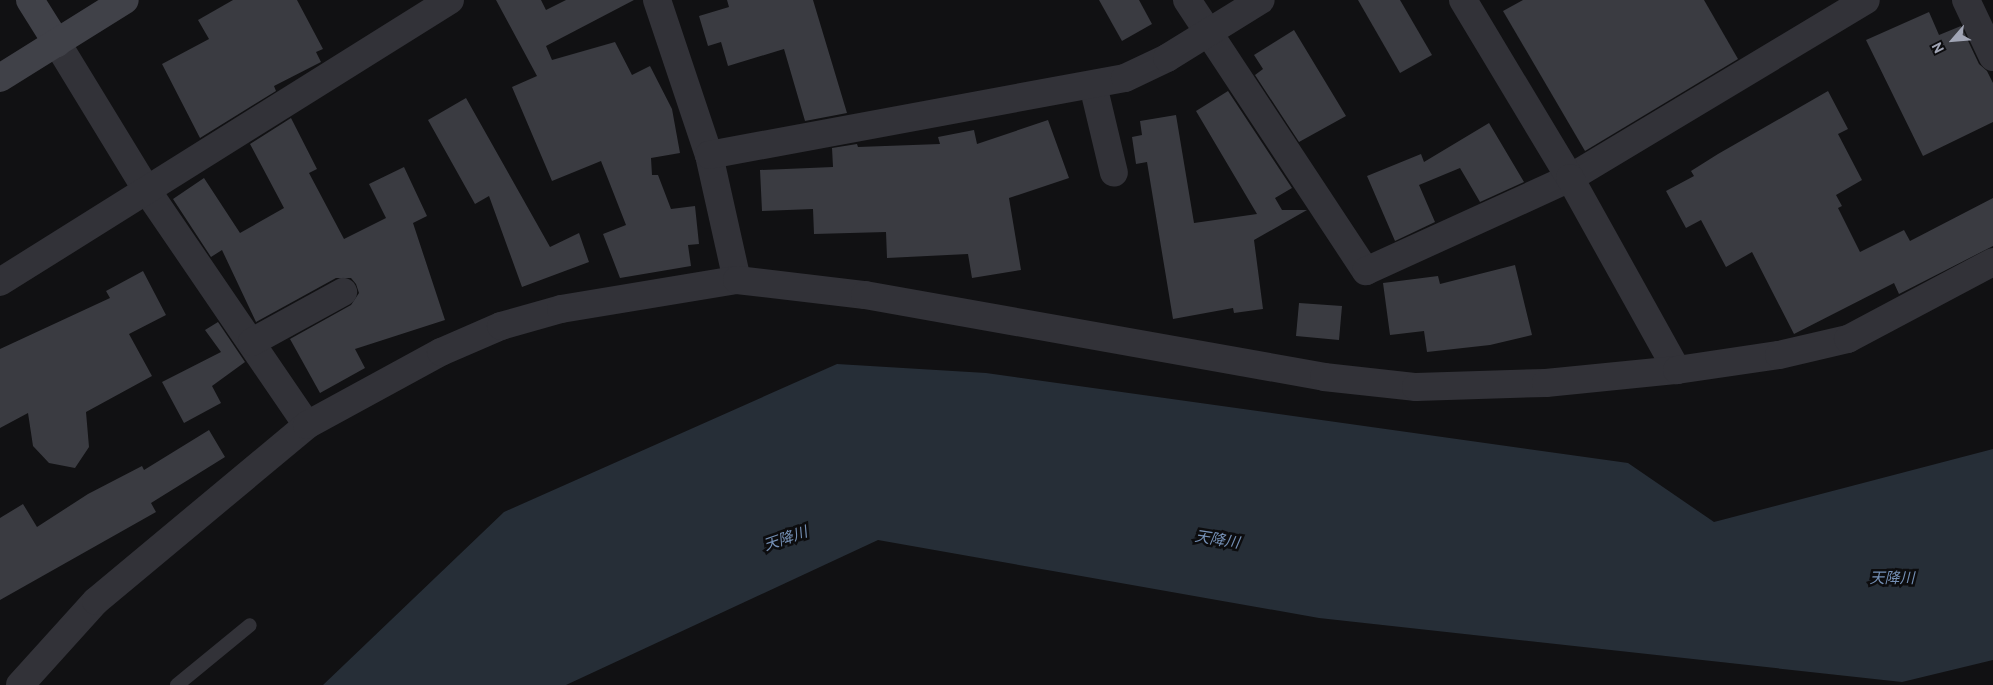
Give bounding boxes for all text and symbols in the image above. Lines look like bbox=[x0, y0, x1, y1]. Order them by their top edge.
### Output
north arrow bbox=[1928, 15, 1978, 65]
text: N bbox=[1929, 39, 1949, 55]
water label: 天降川 bbox=[762, 524, 810, 556]
water label: 天降川 bbox=[1193, 529, 1241, 553]
water label: 天降川 bbox=[1870, 571, 1914, 589]

